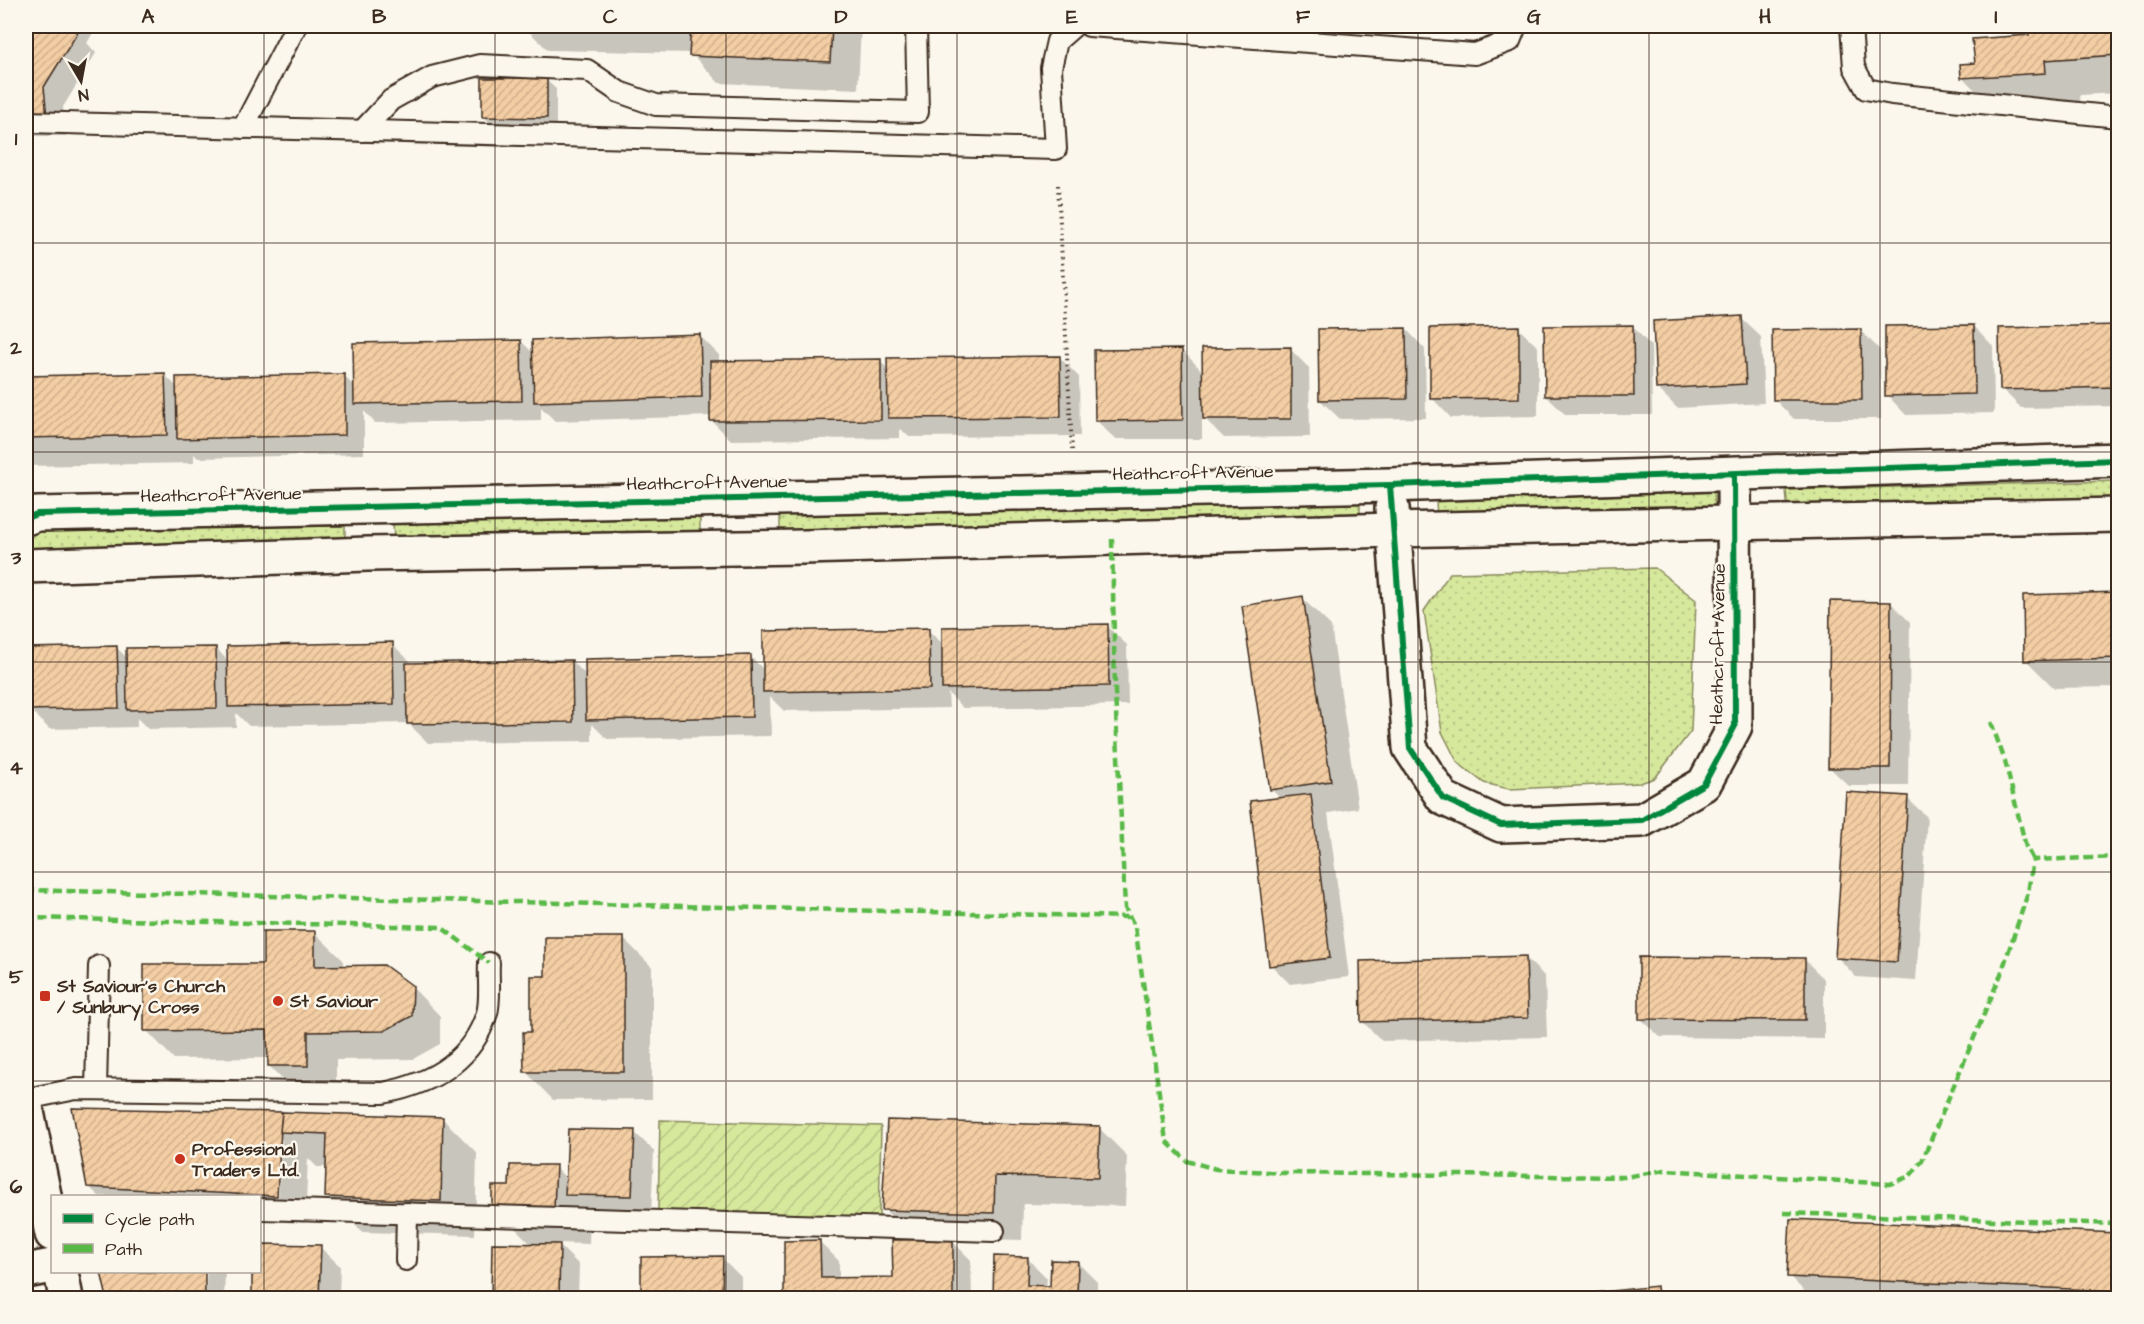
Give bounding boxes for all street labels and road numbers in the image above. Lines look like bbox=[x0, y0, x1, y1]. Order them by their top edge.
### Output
street label: Heathcroft Avenue bbox=[1112, 459, 1274, 487]
street label: Heathcroft Avenue bbox=[626, 469, 788, 497]
street label: Heathcroft Avenue bbox=[140, 481, 302, 509]
street label: Heathcroft Avenue bbox=[1704, 563, 1732, 725]

